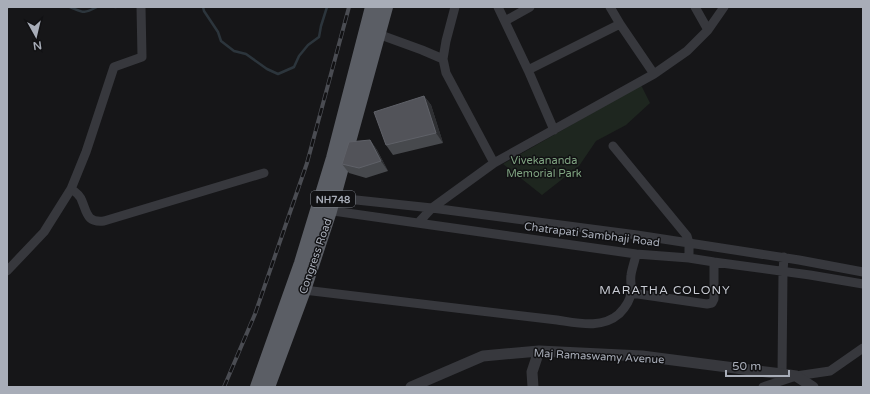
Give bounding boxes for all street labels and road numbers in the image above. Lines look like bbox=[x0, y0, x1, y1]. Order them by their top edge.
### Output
road number: NH748 bbox=[311, 191, 355, 207]
street label: Congress Road bbox=[296, 217, 335, 296]
street label: Chatrapati Sambhaji Road bbox=[523, 220, 661, 249]
street label: Maj Ramaswamy Avenue bbox=[533, 347, 665, 366]

